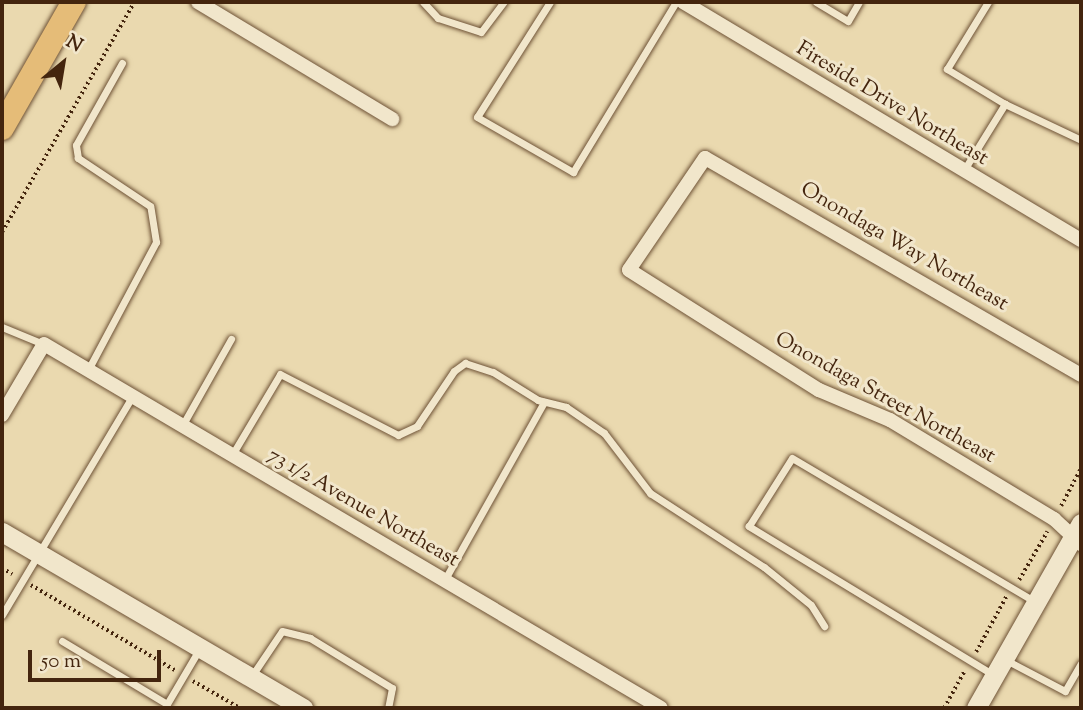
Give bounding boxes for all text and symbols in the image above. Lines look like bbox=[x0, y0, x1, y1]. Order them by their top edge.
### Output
north arrow bbox=[28, 28, 98, 98]
text: N bbox=[60, 29, 87, 60]
street label: Fireside Drive Northeast bbox=[791, 37, 993, 171]
street label: Onondaga Way Northeast bbox=[796, 177, 1012, 317]
street label: Onondaga Street Northeast bbox=[770, 327, 1000, 469]
street label: 73 1/2 Avenue Northeast bbox=[263, 443, 463, 573]
scale bar bbox=[32, 636, 164, 680]
text: 50 m bbox=[41, 647, 81, 677]

